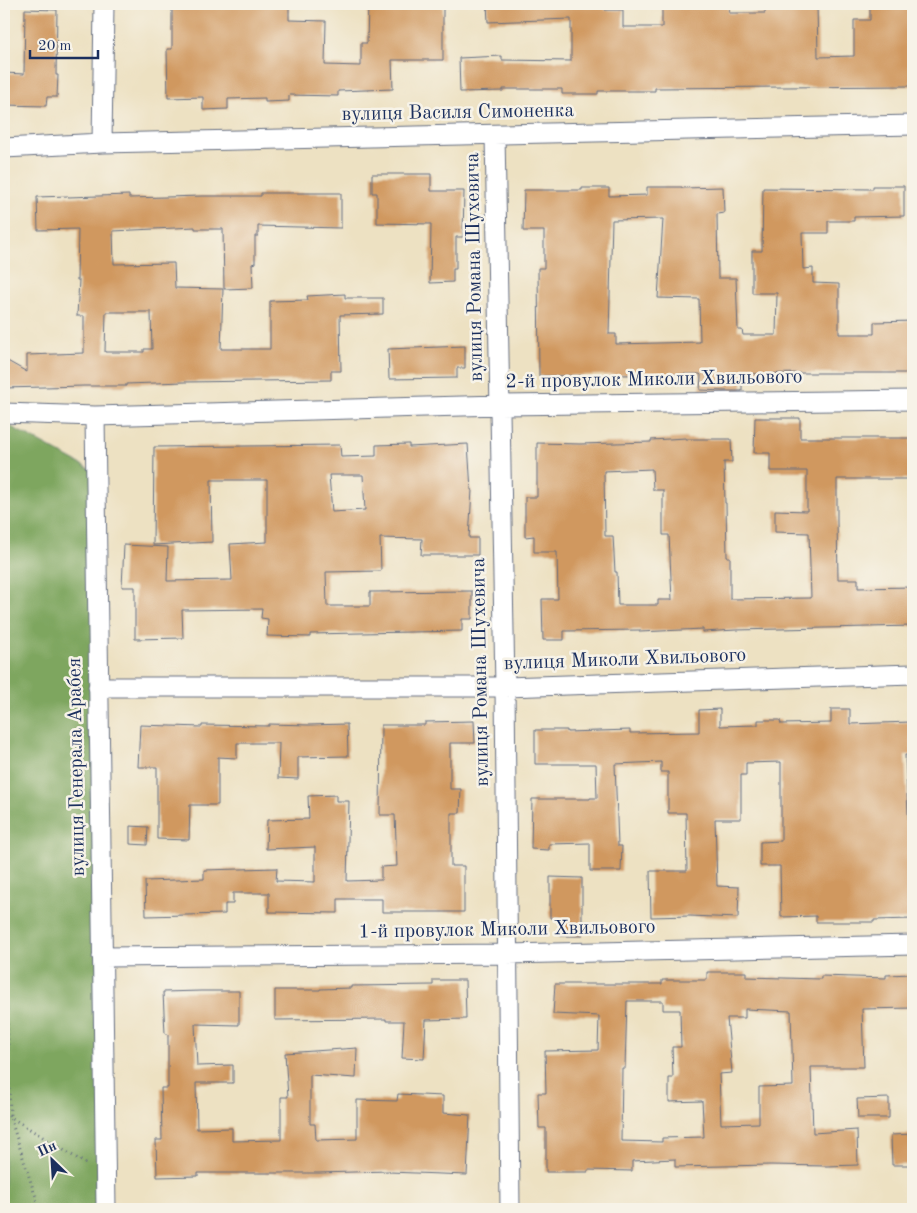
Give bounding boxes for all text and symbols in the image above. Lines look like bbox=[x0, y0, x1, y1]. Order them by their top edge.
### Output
scale bar bbox=[30, 28, 98, 60]
text: 20 m bbox=[38, 39, 72, 54]
street label: вулиця Василя Симоненка bbox=[341, 101, 575, 125]
street label: вулиця Романа Шухевича bbox=[463, 152, 487, 382]
street label: 2-й провулок Миколи Хвильового bbox=[505, 367, 803, 393]
street label: вулиця Романа Шухевича bbox=[469, 557, 493, 787]
street label: вулиця Миколи Хвильового bbox=[503, 646, 747, 674]
street label: вулиця Генерала Арабея bbox=[65, 658, 89, 876]
street label: 1-й провулок Миколи Хвильового bbox=[358, 917, 656, 943]
north arrow bbox=[28, 1136, 78, 1186]
text: Пн bbox=[35, 1139, 59, 1160]

